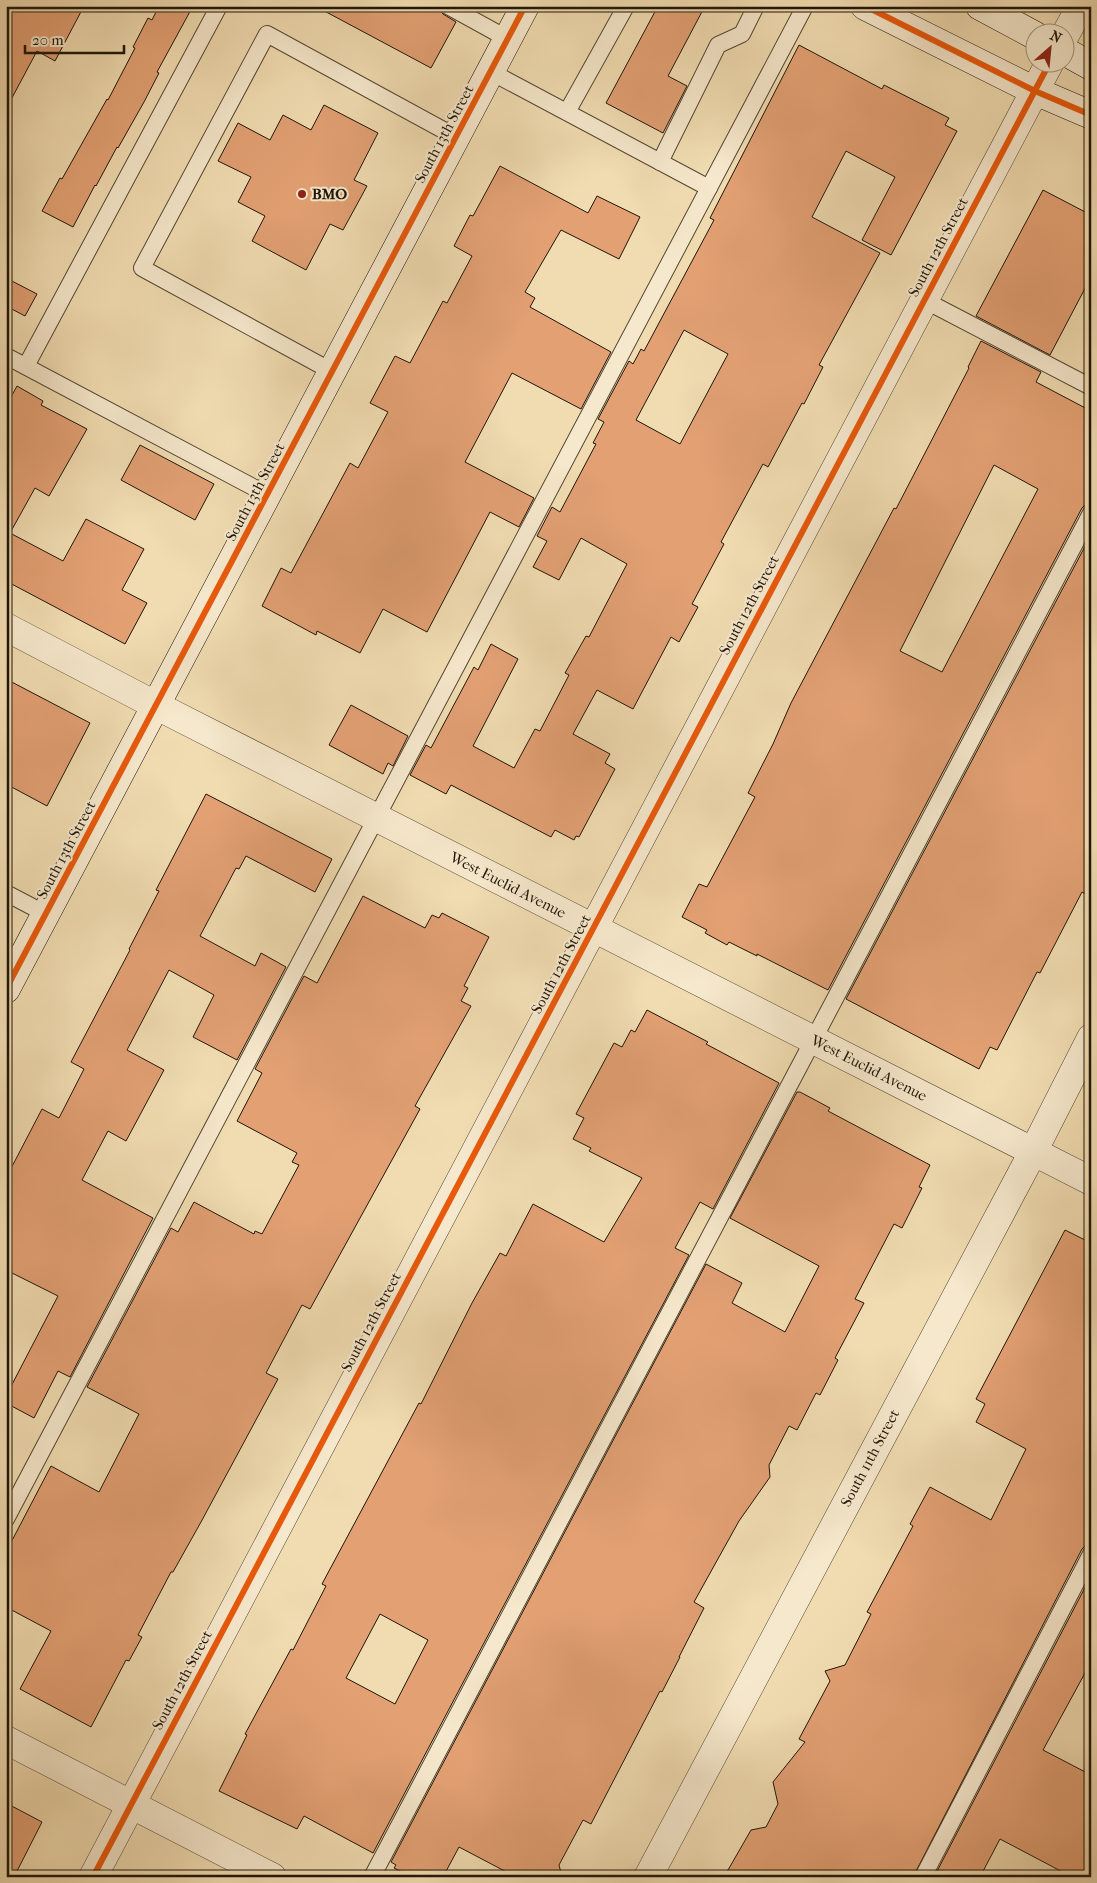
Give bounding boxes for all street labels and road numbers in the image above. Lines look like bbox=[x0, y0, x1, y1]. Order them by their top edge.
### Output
street label: South 13th Street bbox=[411, 81, 478, 186]
street label: South 12th Street bbox=[904, 194, 972, 300]
street label: South 13th Street bbox=[222, 439, 289, 544]
street label: South 12th Street bbox=[715, 552, 783, 658]
street label: South 13th Street bbox=[33, 797, 100, 902]
street label: West Euclid Avenue bbox=[446, 848, 569, 922]
street label: South 12th Street bbox=[527, 911, 595, 1017]
street label: West Euclid Avenue bbox=[807, 1031, 930, 1105]
street label: South 12th Street bbox=[337, 1269, 405, 1375]
street label: South 11th Street bbox=[837, 1406, 904, 1510]
street label: South 12th Street bbox=[148, 1627, 216, 1733]

